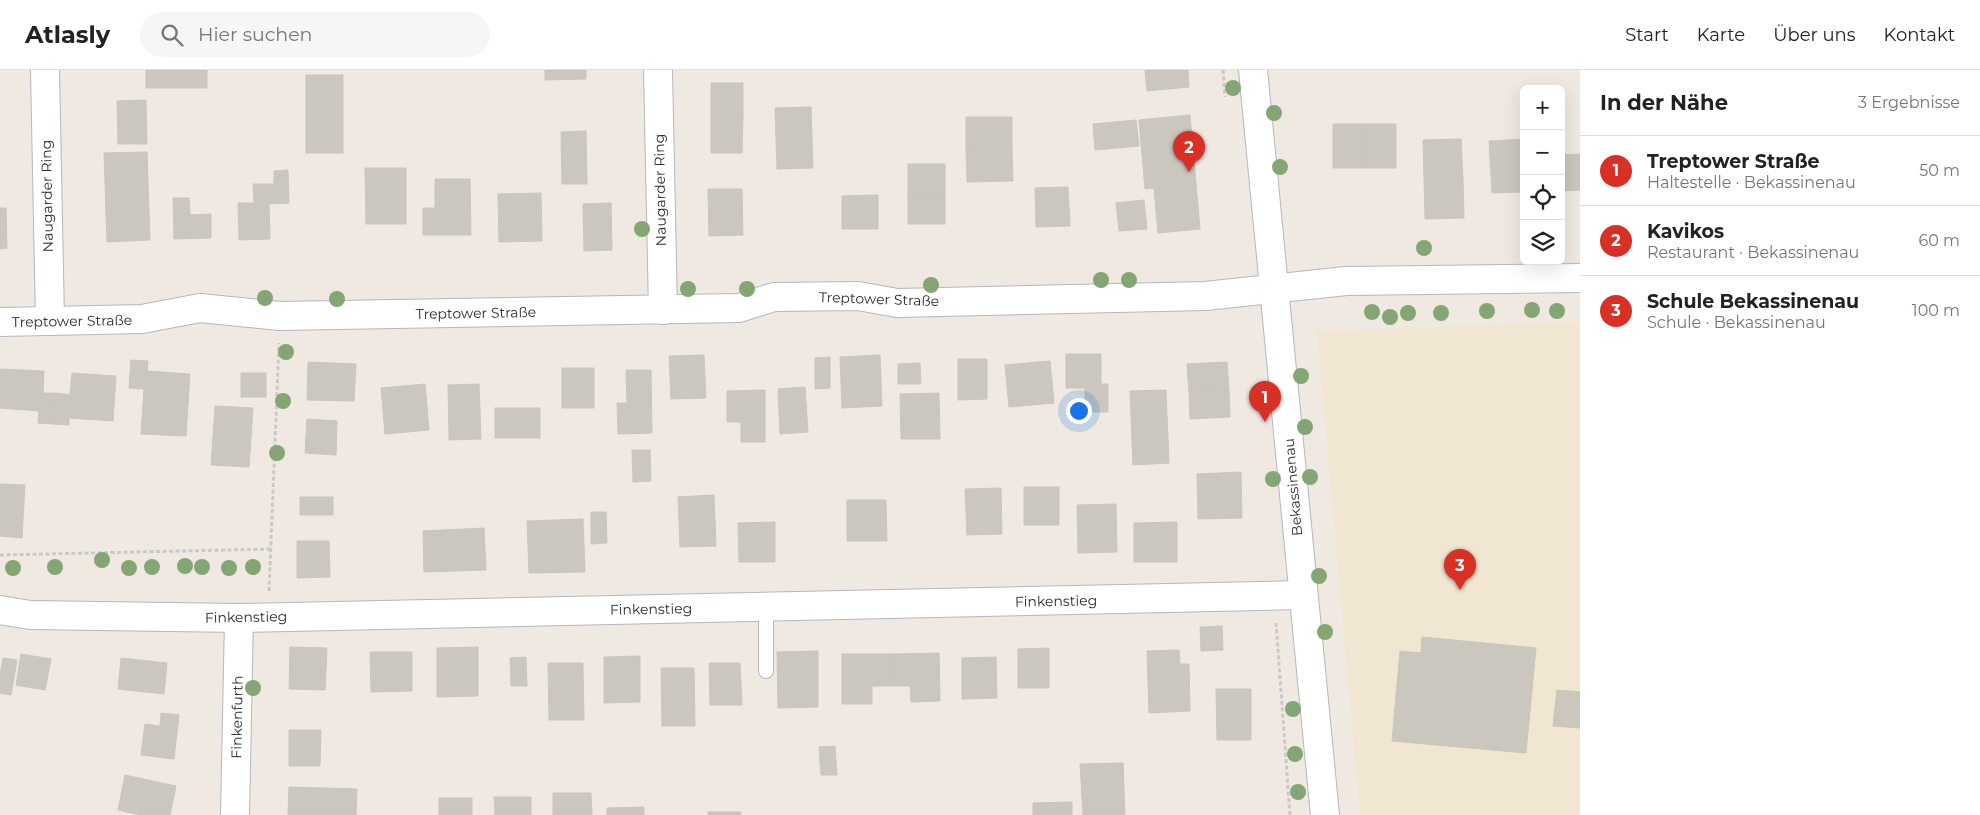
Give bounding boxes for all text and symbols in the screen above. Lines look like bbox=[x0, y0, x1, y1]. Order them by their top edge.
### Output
search box bbox=[140, 12, 490, 57]
text: Atlasly bbox=[25, 20, 110, 49]
icon: search bbox=[158, 21, 186, 49]
text: Hier suchen bbox=[198, 23, 312, 46]
text: Start bbox=[1625, 24, 1669, 46]
text: Karte bbox=[1697, 24, 1745, 46]
text: Über uns bbox=[1773, 24, 1856, 46]
text: Kontakt bbox=[1884, 24, 1955, 46]
map controls bbox=[1520, 85, 1565, 265]
button: + bbox=[1520, 85, 1565, 130]
text: In der Nähe bbox=[1600, 90, 1728, 115]
text: 3 Ergebnisse bbox=[1858, 93, 1960, 112]
button: − bbox=[1520, 130, 1565, 175]
pin: 2 bbox=[1173, 131, 1205, 172]
street label: Naugarder Ring bbox=[650, 134, 670, 246]
street label: Naugarder Ring bbox=[37, 140, 57, 252]
text: Treptower Straße bbox=[1647, 150, 1820, 173]
text: 1 bbox=[1613, 161, 1619, 180]
text: 50 m bbox=[1919, 161, 1960, 180]
text: Haltestelle · Bekassinenau bbox=[1647, 173, 1856, 192]
button: locate bbox=[1520, 175, 1565, 220]
button: layers bbox=[1520, 220, 1565, 265]
text: Kavikos bbox=[1647, 220, 1724, 243]
text: 2 bbox=[1611, 231, 1621, 250]
text: 60 m bbox=[1918, 231, 1960, 250]
text: Restaurant · Bekassinenau bbox=[1647, 243, 1859, 262]
street label: Treptower Straße bbox=[818, 288, 940, 310]
text: Schule Bekassinenau bbox=[1647, 290, 1859, 313]
text: 3 bbox=[1611, 301, 1621, 320]
text: 100 m bbox=[1912, 301, 1960, 320]
street label: Treptower Straße bbox=[416, 303, 536, 323]
street label: Treptower Straße bbox=[12, 311, 132, 331]
text: Schule · Bekassinenau bbox=[1647, 313, 1826, 332]
pin: 1 bbox=[1249, 381, 1281, 422]
your location bbox=[1066, 398, 1092, 424]
street label: Bekassinenau bbox=[1280, 437, 1306, 537]
pin: 3 bbox=[1444, 549, 1476, 590]
street label: Finkenstieg bbox=[1015, 591, 1097, 611]
street label: Finkenstieg bbox=[610, 599, 692, 619]
street label: Finkenstieg bbox=[205, 607, 287, 627]
street label: Finkenfurth bbox=[227, 675, 247, 759]

